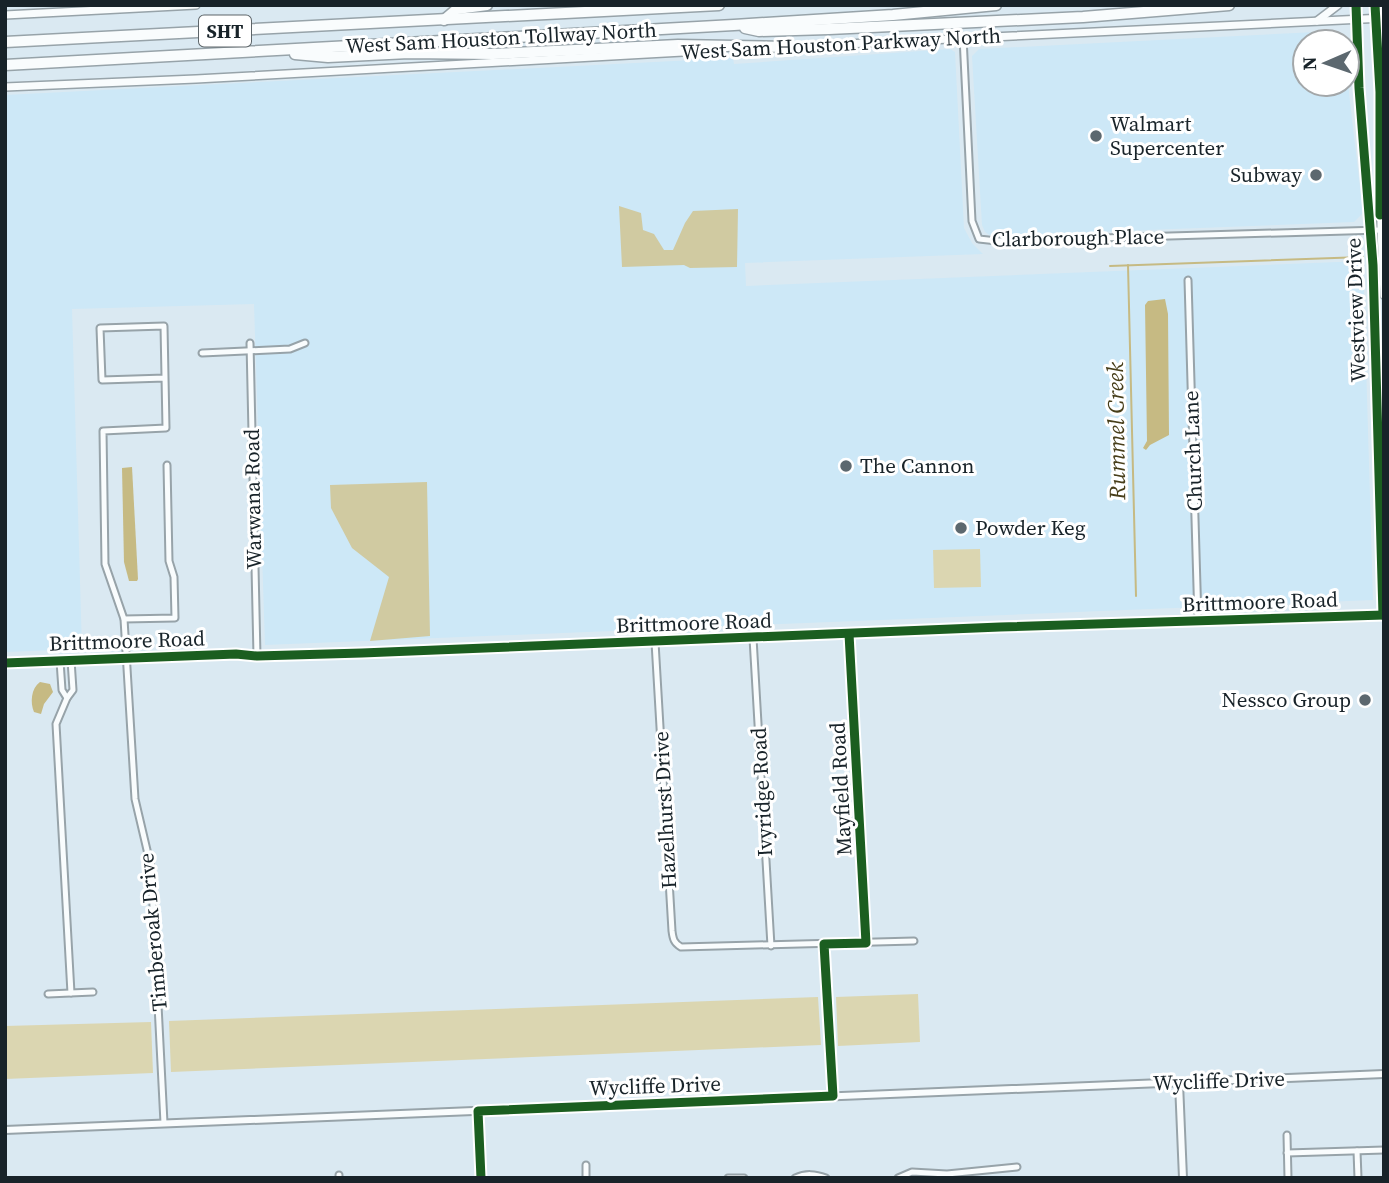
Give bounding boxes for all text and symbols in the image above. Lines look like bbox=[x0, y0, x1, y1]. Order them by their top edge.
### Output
street label: West Sam Houston Tollway North bbox=[344, 15, 657, 60]
road number: SHT bbox=[199, 16, 251, 46]
street label: West Sam Houston Parkway North bbox=[680, 21, 1002, 66]
north arrow bbox=[1291, 28, 1361, 98]
text: N bbox=[1296, 56, 1322, 71]
place label: Walmart Supercenter bbox=[1110, 109, 1224, 162]
marker: Walmart Supercenter bbox=[1088, 128, 1104, 144]
place label: Subway bbox=[1230, 160, 1302, 189]
marker: Subway bbox=[1308, 167, 1324, 183]
street label: Clarborough Place bbox=[992, 221, 1164, 254]
street label: Westview Drive bbox=[1338, 237, 1373, 383]
water label: Rummel Creek bbox=[1099, 362, 1133, 501]
street label: Church Lane bbox=[1176, 390, 1209, 512]
street label: Warwana Road bbox=[237, 428, 268, 570]
place label: The Cannon bbox=[860, 451, 975, 480]
marker: The Cannon bbox=[838, 458, 854, 474]
place label: Powder Keg bbox=[975, 513, 1086, 542]
marker: Powder Keg bbox=[953, 520, 969, 536]
street label: Brittmoore Road bbox=[1182, 584, 1339, 619]
street label: Brittmoore Road bbox=[616, 605, 773, 640]
street label: Brittmoore Road bbox=[49, 623, 206, 658]
place label: Nessco Group bbox=[1222, 685, 1351, 714]
marker: Nessco Group bbox=[1357, 692, 1373, 708]
street label: Mayfield Road bbox=[823, 721, 858, 857]
street label: Ivyridge Road bbox=[744, 727, 779, 857]
street label: Hazelhurst Drive bbox=[646, 730, 683, 890]
street label: Timberoak Drive bbox=[131, 852, 174, 1012]
street label: Wycliffe Drive bbox=[1153, 1064, 1285, 1097]
street label: Wycliffe Drive bbox=[589, 1069, 721, 1102]

